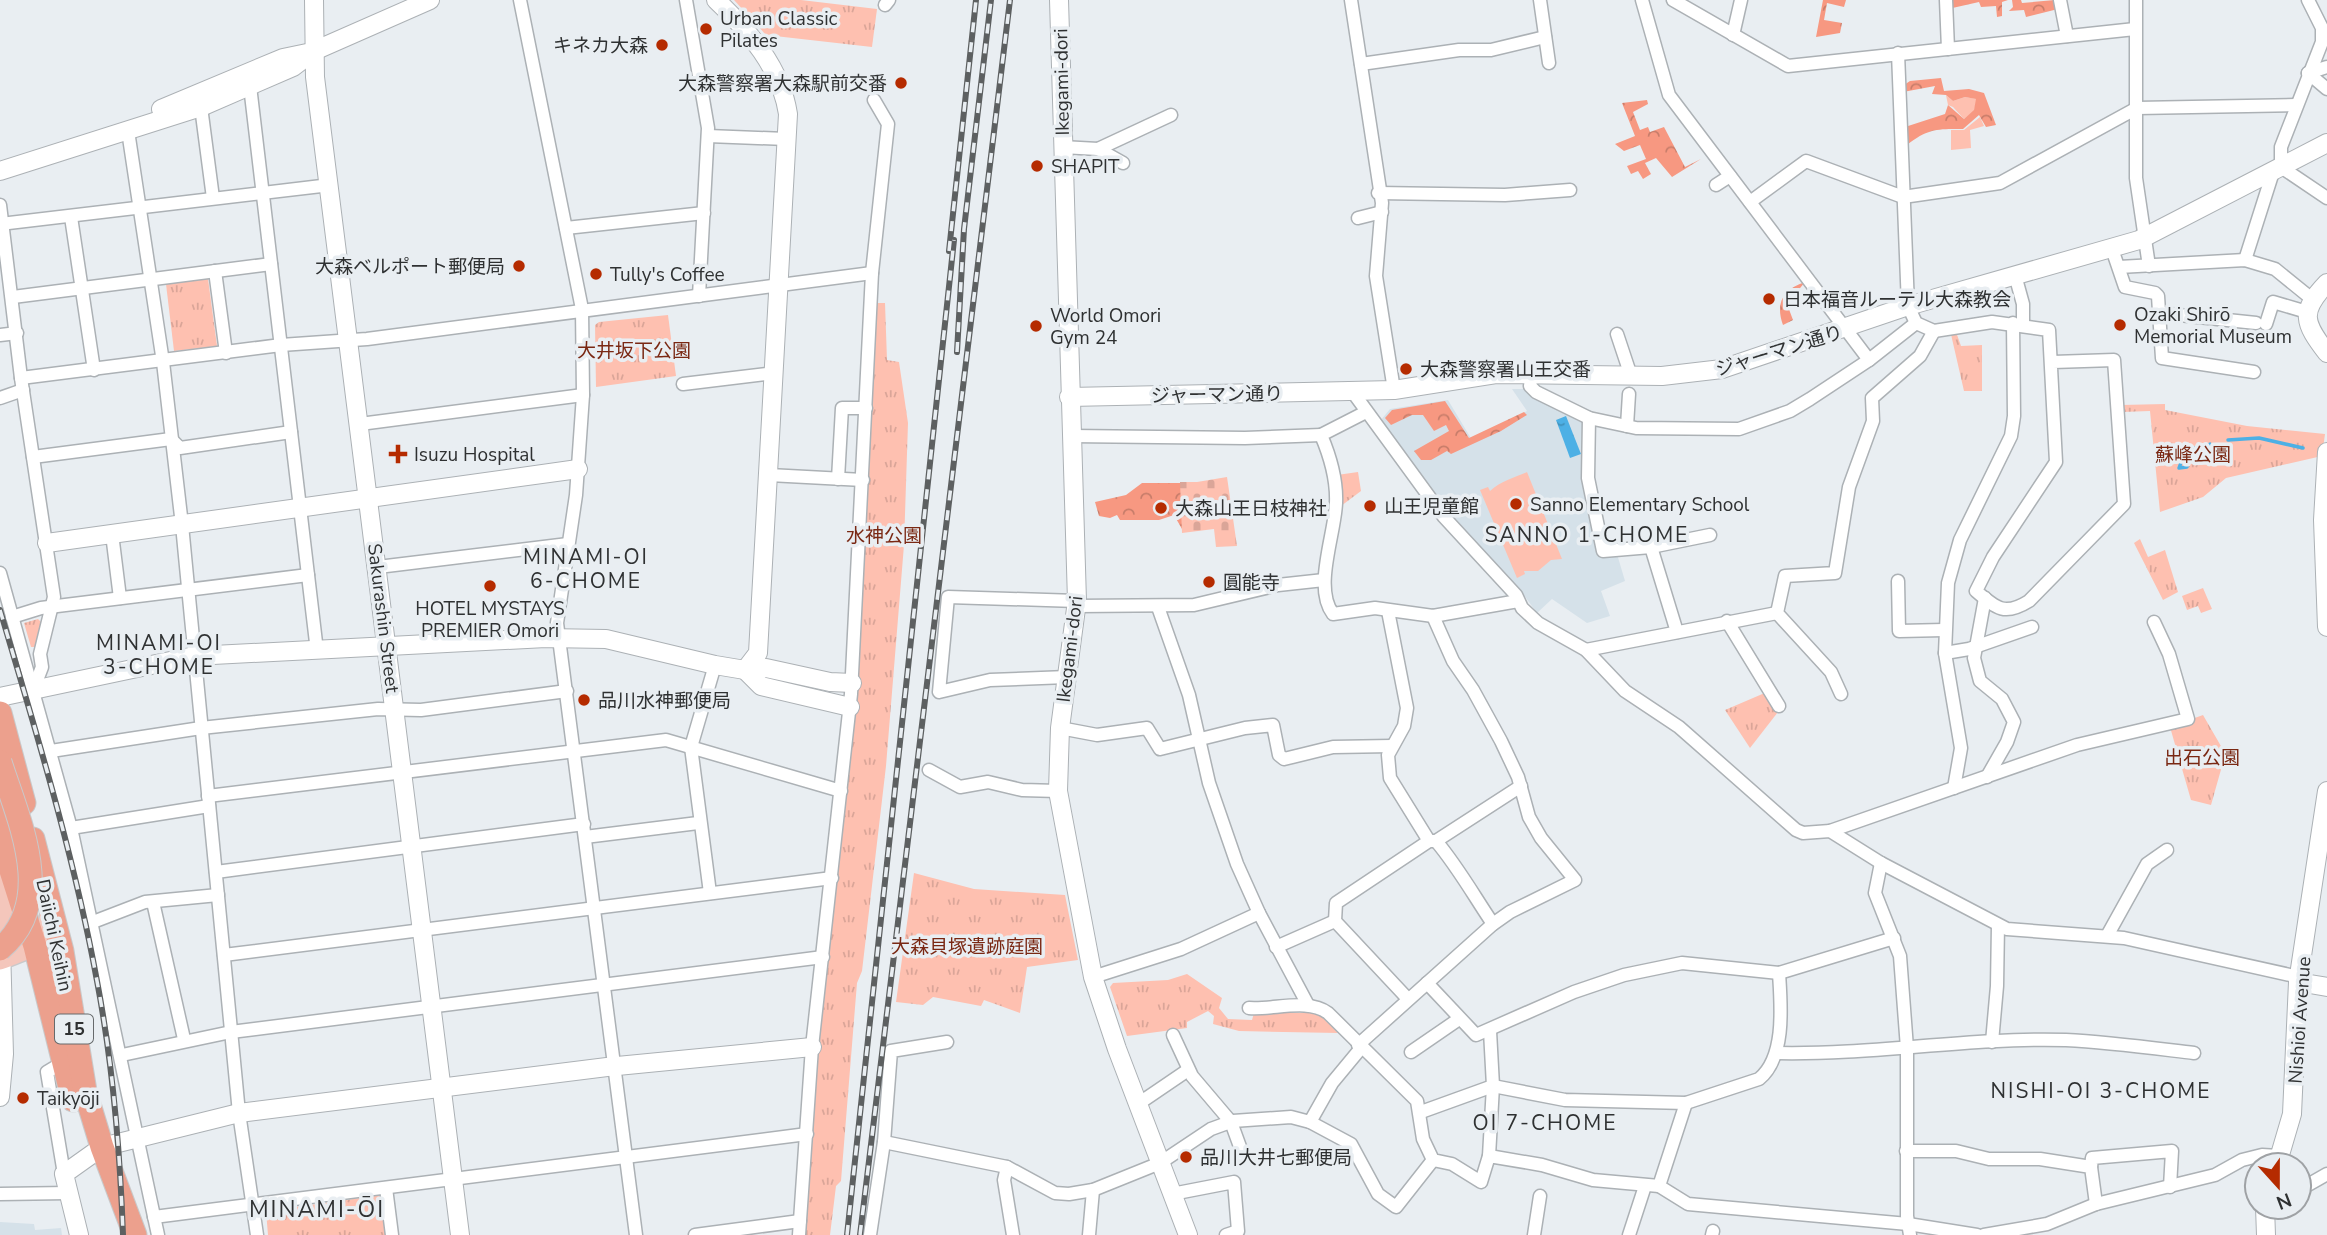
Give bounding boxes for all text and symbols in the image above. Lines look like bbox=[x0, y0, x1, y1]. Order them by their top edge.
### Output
place label: Urban Classic Pilates bbox=[720, 6, 838, 54]
marker: Urban Classic Pilates bbox=[698, 21, 714, 37]
street label: Ikegami-dori bbox=[1048, 28, 1076, 136]
place label: キネカ大森 bbox=[553, 33, 648, 59]
marker: キネカ大森 bbox=[654, 37, 670, 53]
place label: 大森警察署大森駅前交番 bbox=[678, 71, 887, 97]
marker: 大森警察署大森駅前交番 bbox=[893, 75, 909, 91]
place label: SHAPIT bbox=[1051, 154, 1120, 180]
marker: SHAPIT bbox=[1029, 158, 1045, 174]
place label: 大森ベルポート郵便局 bbox=[315, 254, 505, 280]
marker: 大森ベルポート郵便局 bbox=[511, 258, 527, 274]
place label: Tully's Coffee bbox=[610, 262, 725, 288]
marker: Tully's Coffee bbox=[588, 266, 604, 282]
place label: 日本福音ルーテル大森教会 bbox=[1783, 287, 2011, 313]
marker: 日本福音ルーテル大森教会 bbox=[1761, 291, 1777, 307]
place label: Ozaki Shirō Memorial Museum bbox=[2134, 302, 2292, 350]
place label: World Omori Gym 24 bbox=[1050, 303, 1161, 351]
marker: Ozaki Shirō Memorial Museum bbox=[2112, 317, 2128, 333]
marker: World Omori Gym 24 bbox=[1028, 318, 1044, 334]
street label: ジャーマン通り bbox=[1712, 319, 1846, 383]
park label: 大井坂下公園 bbox=[577, 338, 691, 364]
place label: 大森警察署山王交番 bbox=[1420, 357, 1591, 383]
marker: 大森警察署山王交番 bbox=[1398, 361, 1414, 377]
street label: ジャーマン通り bbox=[1151, 381, 1283, 409]
place label: Isuzu Hospital bbox=[414, 442, 535, 468]
park label: 蘇峰公園 bbox=[2155, 442, 2231, 468]
marker: Isuzu Hospital bbox=[388, 444, 408, 464]
place label: Sanno Elementary School bbox=[1530, 492, 1750, 518]
place label: 山王児童館 bbox=[1384, 494, 1479, 520]
place label: 大森山王日枝神社 bbox=[1175, 496, 1327, 522]
marker: Sanno Elementary School bbox=[1508, 496, 1524, 512]
marker: 山王児童館 bbox=[1362, 498, 1378, 514]
marker: 大森山王日枝神社 bbox=[1153, 500, 1169, 516]
district label: SANNO 1-CHOME bbox=[1485, 521, 1689, 549]
park label: 水神公園 bbox=[846, 523, 922, 549]
street label: Sakurashin Street bbox=[361, 542, 405, 695]
district label: MINAMI-OI 6-CHOME bbox=[523, 543, 649, 595]
place label: 圓能寺 bbox=[1223, 570, 1280, 596]
marker: 圓能寺 bbox=[1201, 574, 1217, 590]
marker: HOTEL MYSTAYS PREMIER Omori bbox=[482, 578, 498, 594]
street label: Ikegami-dori bbox=[1051, 594, 1089, 704]
place label: HOTEL MYSTAYS PREMIER Omori bbox=[415, 596, 565, 644]
district label: MINAMI-OI 3-CHOME bbox=[96, 629, 222, 681]
place label: 品川水神郵便局 bbox=[598, 688, 731, 714]
marker: 品川水神郵便局 bbox=[576, 692, 592, 708]
park label: 出石公園 bbox=[2164, 745, 2240, 771]
street label: Daiichi Keihin bbox=[29, 877, 79, 994]
park label: 大森貝塚遺跡庭園 bbox=[891, 934, 1043, 960]
street label: Nishioi Avenue bbox=[2283, 956, 2317, 1084]
road number: 15 bbox=[55, 1014, 93, 1044]
district label: NISHI-OI 3-CHOME bbox=[1991, 1077, 2211, 1105]
place label: Taikyōji bbox=[37, 1086, 100, 1112]
marker: Taikyōji bbox=[15, 1090, 31, 1106]
district label: OI 7-CHOME bbox=[1473, 1109, 1617, 1137]
place label: 品川大井七郵便局 bbox=[1200, 1145, 1352, 1171]
marker: 品川大井七郵便局 bbox=[1178, 1149, 1194, 1165]
north arrow bbox=[2243, 1151, 2313, 1221]
text: N bbox=[2272, 1186, 2295, 1216]
district label: MINAMI-ŌI bbox=[249, 1194, 385, 1225]

